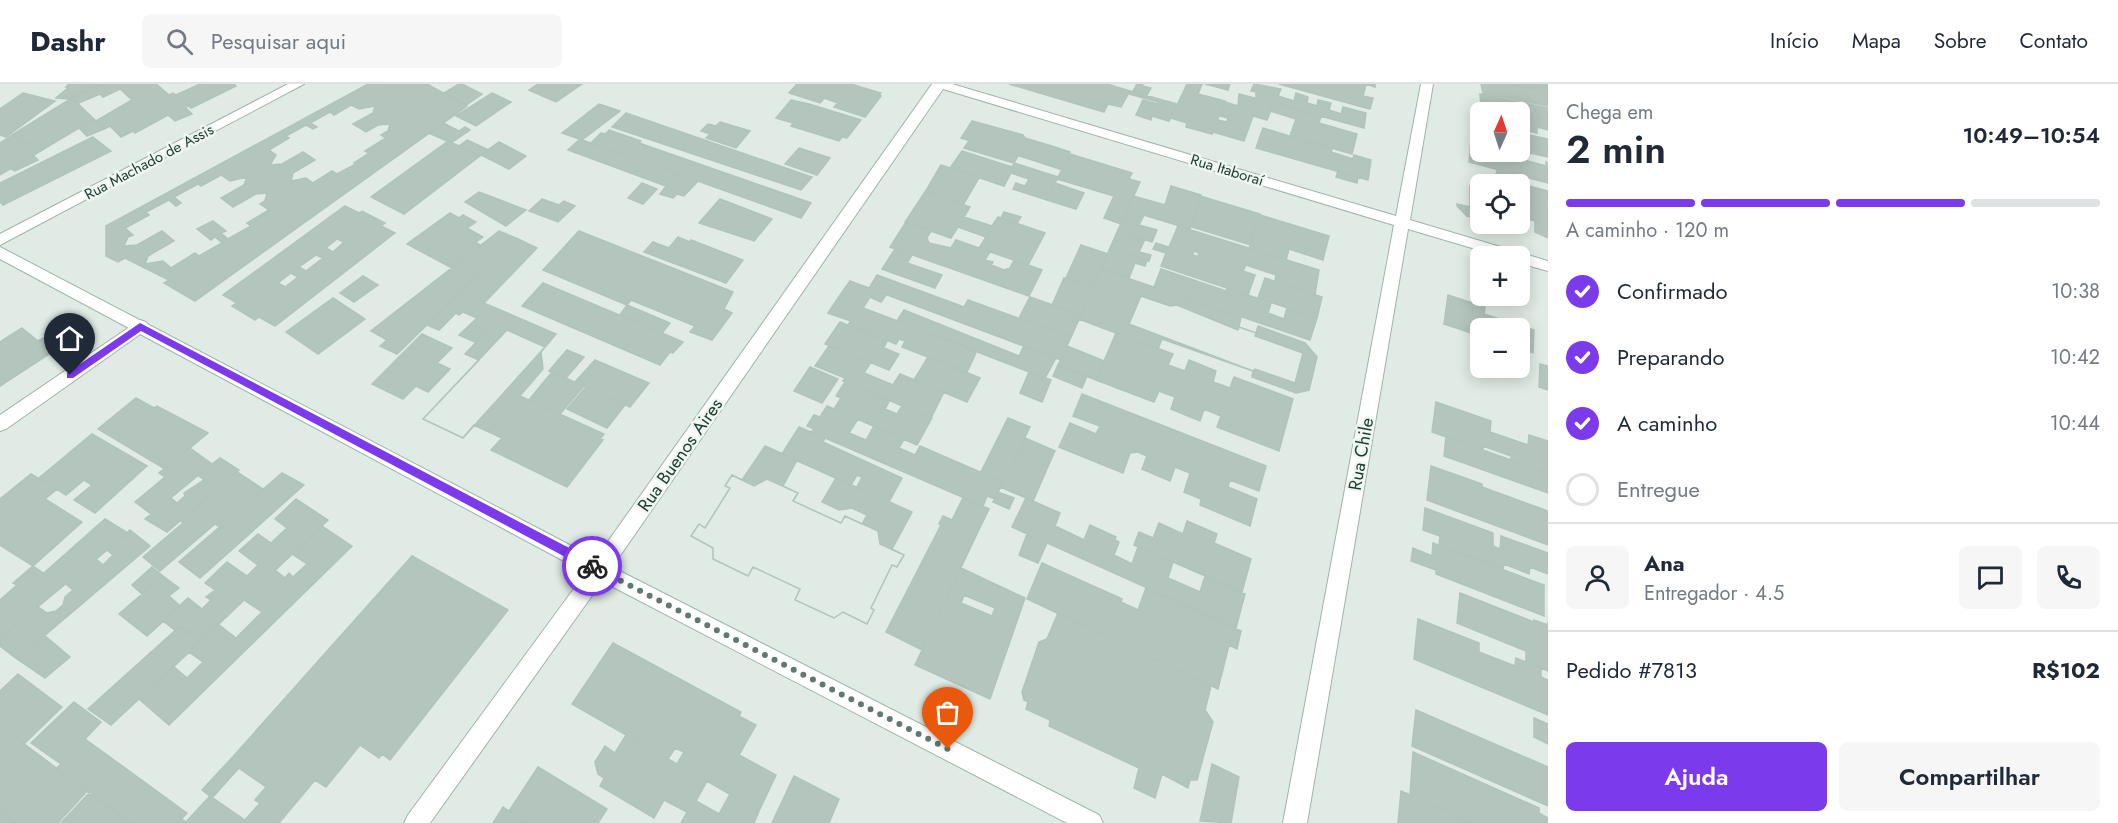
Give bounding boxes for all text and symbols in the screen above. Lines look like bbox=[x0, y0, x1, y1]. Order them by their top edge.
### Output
search box bbox=[142, 14, 562, 68]
text: Dashr bbox=[30, 21, 106, 62]
icon: search bbox=[163, 25, 196, 58]
text: Pesquisar aqui bbox=[211, 25, 346, 57]
text: Início bbox=[1770, 26, 1819, 56]
text: Mapa bbox=[1852, 26, 1901, 56]
text: Sobre bbox=[1934, 26, 1986, 56]
text: Contato bbox=[2019, 26, 2088, 56]
text: Chega em bbox=[1566, 98, 1653, 127]
north arrow bbox=[1470, 102, 1530, 162]
map controls bbox=[1470, 102, 1530, 378]
street label: Rua Machado de Assis bbox=[80, 119, 218, 205]
text: 10:49–10:54 bbox=[1962, 119, 2100, 151]
text: 2 min bbox=[1566, 121, 1666, 178]
street label: Rua Itaboraí bbox=[1188, 148, 1267, 192]
button: locate bbox=[1470, 174, 1530, 234]
text: A caminho · 120 m bbox=[1566, 216, 1729, 245]
button: + bbox=[1470, 246, 1530, 306]
icon: check bbox=[1566, 275, 1599, 308]
text: Confirmado bbox=[1617, 275, 1727, 307]
text: 10:38 bbox=[2051, 277, 2100, 306]
pin bbox=[44, 313, 95, 375]
button: − bbox=[1470, 318, 1530, 378]
icon: home bbox=[53, 322, 86, 355]
icon: check bbox=[1566, 341, 1599, 374]
text: Preparando bbox=[1617, 341, 1725, 373]
text: 10:42 bbox=[2050, 343, 2100, 372]
street label: Rua Buenos Aires bbox=[631, 393, 729, 517]
icon: check bbox=[1566, 407, 1599, 440]
text: A caminho bbox=[1617, 407, 1717, 439]
text: 10:44 bbox=[2050, 409, 2100, 438]
street label: Rua Chile bbox=[1342, 416, 1380, 492]
text: Entregue bbox=[1617, 473, 1700, 505]
courier bbox=[562, 536, 622, 596]
button: person bbox=[1566, 546, 1629, 609]
button: chat bbox=[1959, 546, 2022, 609]
button: phone bbox=[2037, 546, 2100, 609]
text: Ana bbox=[1644, 547, 1685, 579]
icon: bike bbox=[576, 550, 609, 583]
text: Entregador · 4.5 bbox=[1644, 579, 1784, 608]
text: Pedido #7813 bbox=[1566, 654, 1697, 686]
text: R$102 bbox=[2032, 654, 2100, 686]
pin bbox=[922, 687, 973, 749]
icon: bag bbox=[931, 696, 964, 729]
button: Ajuda bbox=[1566, 742, 1827, 811]
button: Compartilhar bbox=[1839, 742, 2100, 811]

